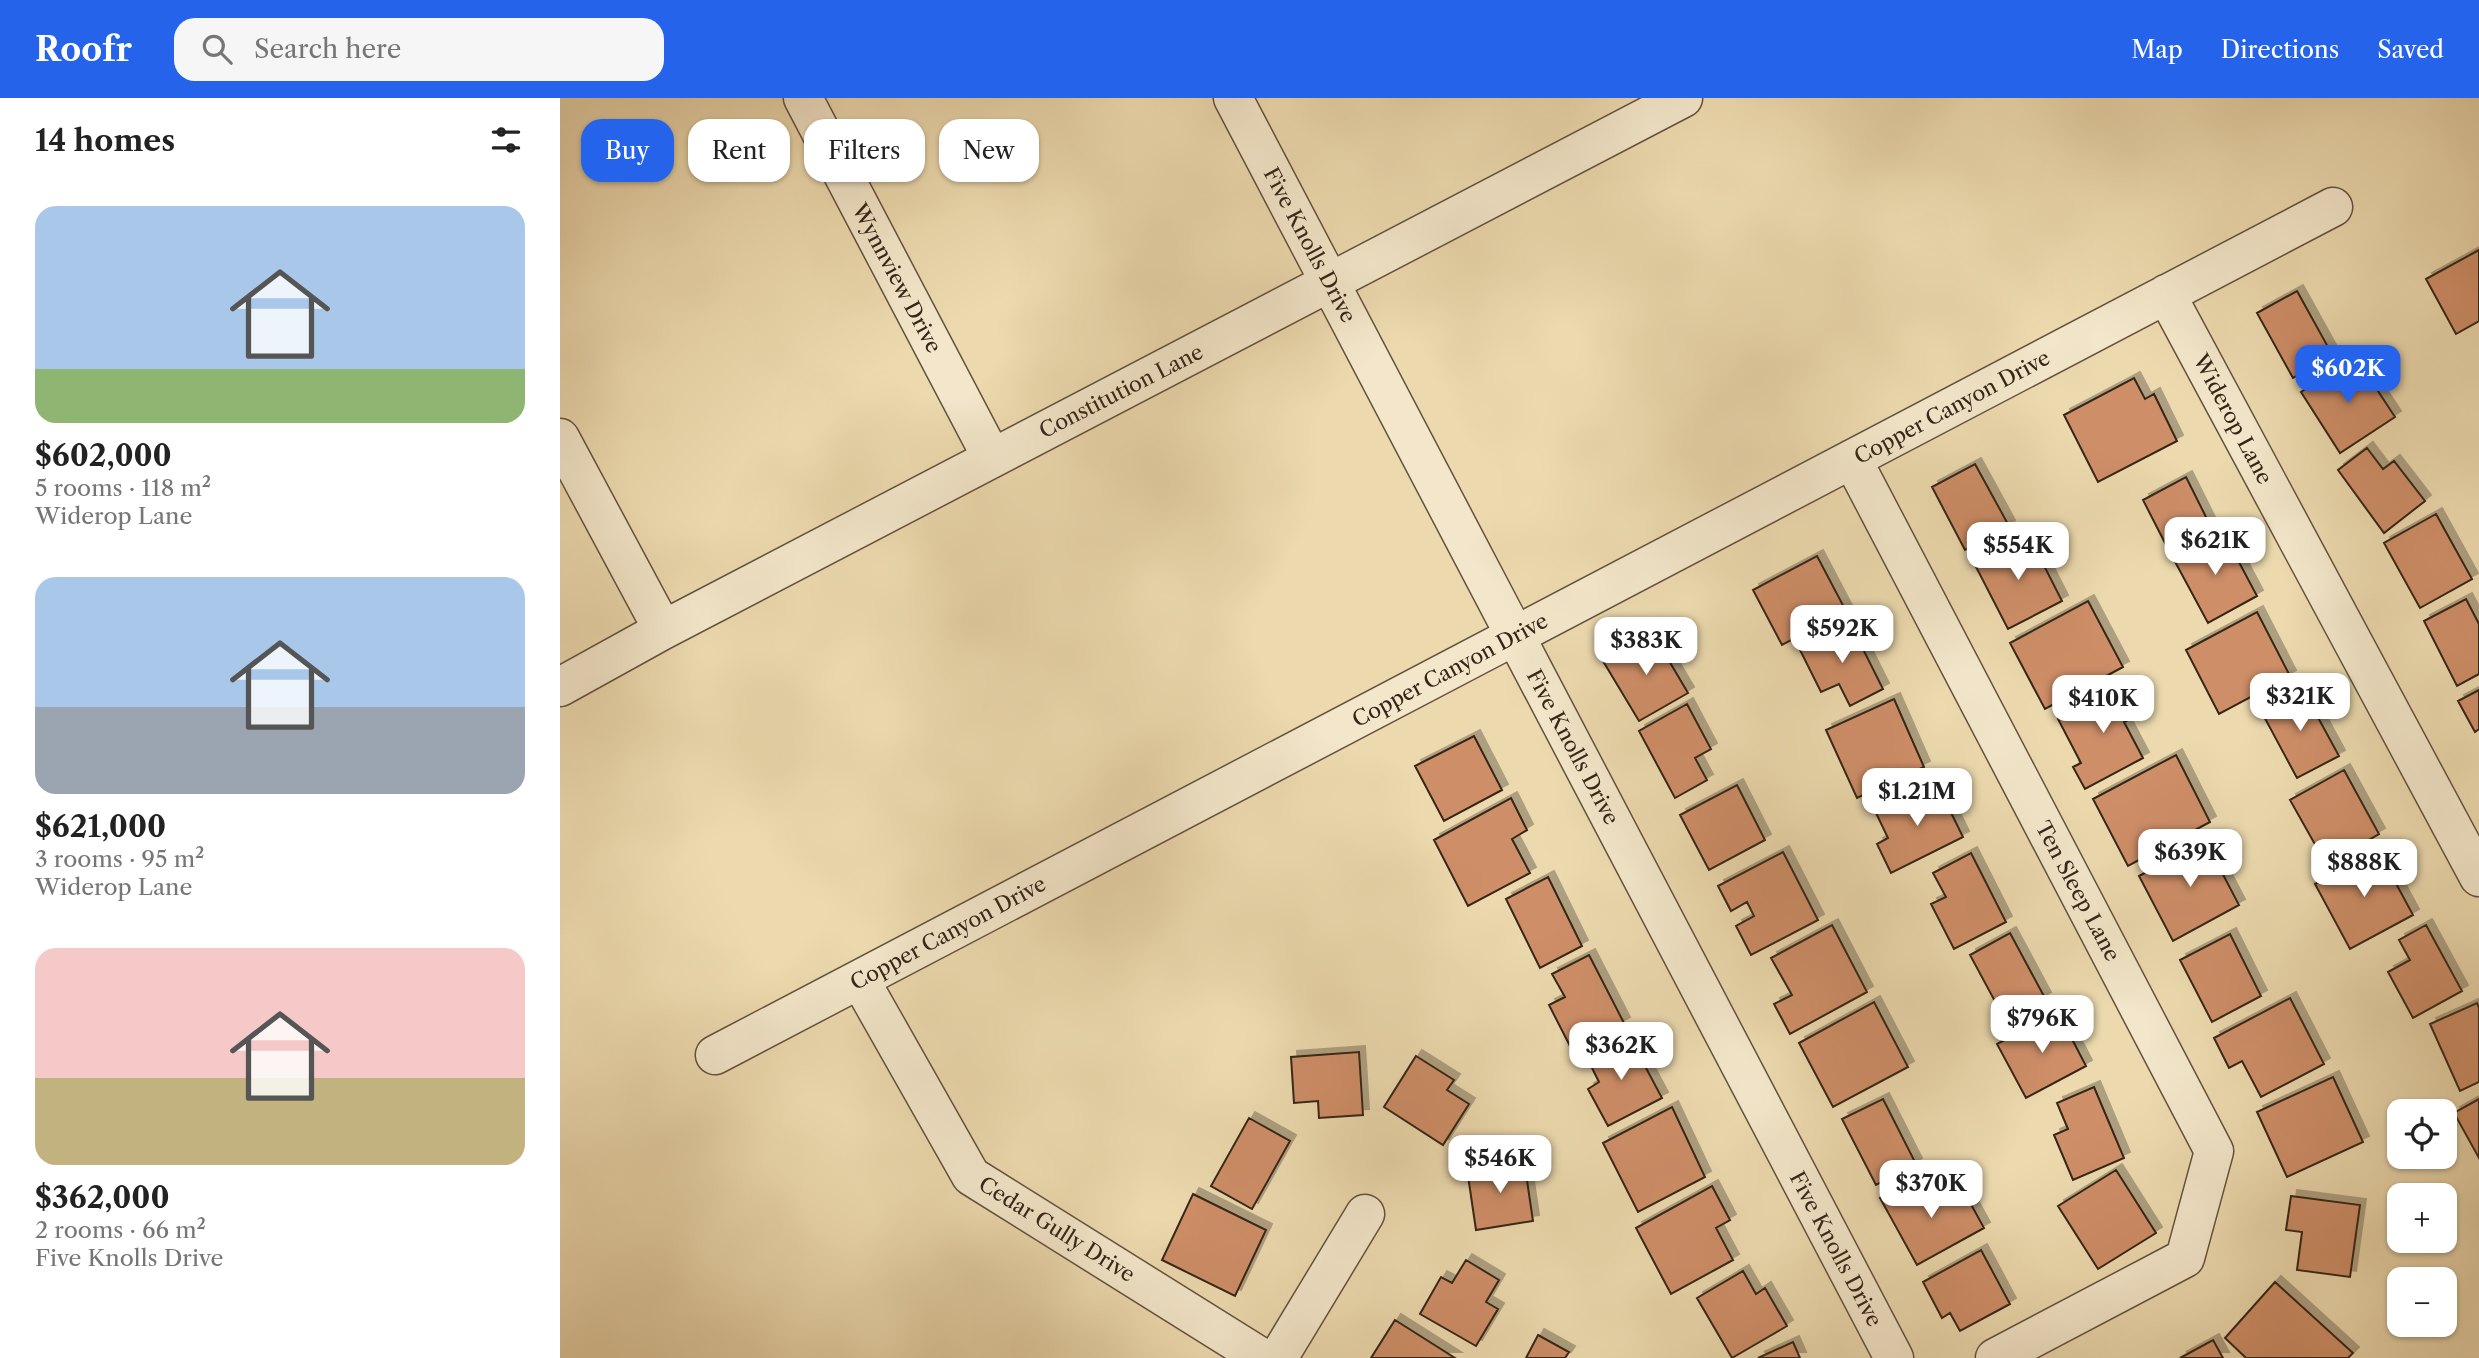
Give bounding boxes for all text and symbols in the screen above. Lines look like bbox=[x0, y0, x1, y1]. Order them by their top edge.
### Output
search box bbox=[174, 18, 664, 81]
text: Roofr bbox=[35, 29, 132, 70]
icon: search bbox=[198, 30, 236, 68]
text: Search here bbox=[254, 33, 401, 65]
text: Map bbox=[2131, 35, 2183, 64]
text: Directions bbox=[2221, 35, 2339, 64]
text: Saved bbox=[2377, 35, 2444, 64]
chip: Buy bbox=[581, 119, 674, 182]
chip: Rent bbox=[688, 119, 790, 182]
chip: Filters bbox=[804, 119, 925, 182]
chip: New bbox=[939, 119, 1039, 182]
icon: filters bbox=[487, 121, 525, 159]
text: 14 homes bbox=[35, 122, 175, 159]
street label: Five Knolls Drive bbox=[1259, 163, 1361, 327]
street label: Wynnview Drive bbox=[847, 198, 947, 357]
icon: home bbox=[217, 251, 343, 377]
street label: Constitution Lane bbox=[1035, 339, 1207, 443]
street label: Copper Canyon Drive bbox=[1850, 345, 2054, 469]
pin: $602K bbox=[2299, 345, 2397, 405]
street label: Widerop Lane bbox=[2188, 349, 2278, 488]
text: $602K bbox=[2311, 354, 2385, 382]
text: $602,000 bbox=[35, 437, 172, 474]
text: 5 rooms · 118 m² bbox=[35, 474, 211, 502]
text: Widerop Lane bbox=[35, 502, 192, 530]
pin: $621K bbox=[2166, 518, 2264, 577]
pin: $554K bbox=[1969, 522, 2067, 582]
text: $621K bbox=[2181, 526, 2249, 554]
text: $554K bbox=[1983, 531, 2053, 559]
pin: $592K bbox=[1793, 606, 1891, 665]
street label: Copper Canyon Drive bbox=[1348, 608, 1552, 732]
text: $592K bbox=[1806, 614, 1878, 642]
pin: $383K bbox=[1597, 618, 1695, 677]
icon: home bbox=[217, 622, 343, 748]
text: $383K bbox=[1610, 626, 1682, 654]
street label: Five Knolls Drive bbox=[1522, 665, 1624, 829]
pin: $321K bbox=[2251, 674, 2349, 733]
pin: $410K bbox=[2054, 676, 2152, 735]
text: $321K bbox=[2266, 682, 2334, 710]
text: $410K bbox=[2068, 684, 2138, 712]
pin: $1.21M bbox=[1860, 768, 1974, 828]
text: $1.21M bbox=[1878, 777, 1956, 805]
text: $621,000 bbox=[35, 808, 166, 845]
street label: Ten Sleep Lane bbox=[2031, 817, 2125, 965]
pin: $639K bbox=[2141, 830, 2239, 889]
text: $639K bbox=[2154, 838, 2226, 866]
pin: $888K bbox=[2315, 840, 2413, 899]
text: 3 rooms · 95 m² bbox=[35, 845, 204, 873]
text: $888K bbox=[2327, 848, 2401, 876]
street label: Copper Canyon Drive bbox=[846, 871, 1050, 995]
text: Widerop Lane bbox=[35, 873, 192, 901]
icon: home bbox=[217, 993, 343, 1119]
pin: $796K bbox=[1993, 996, 2091, 1055]
text: $796K bbox=[2007, 1004, 2077, 1032]
pin: $362K bbox=[1572, 1023, 1670, 1082]
text: $362K bbox=[1585, 1031, 1657, 1059]
map controls bbox=[2387, 1099, 2457, 1337]
button: locate bbox=[2387, 1099, 2457, 1169]
pin: $546K bbox=[1451, 1136, 1549, 1195]
text: $546K bbox=[1464, 1144, 1536, 1172]
pin: $370K bbox=[1882, 1160, 1980, 1220]
street label: Five Knolls Drive bbox=[1785, 1167, 1887, 1331]
text: $370K bbox=[1896, 1169, 1966, 1197]
street label: Cedar Gully Drive bbox=[974, 1171, 1140, 1287]
text: $362,000 bbox=[35, 1179, 170, 1216]
button: + bbox=[2387, 1183, 2457, 1253]
text: 2 rooms · 66 m² bbox=[35, 1216, 206, 1244]
text: Five Knolls Drive bbox=[35, 1244, 223, 1272]
button: − bbox=[2387, 1267, 2457, 1337]

